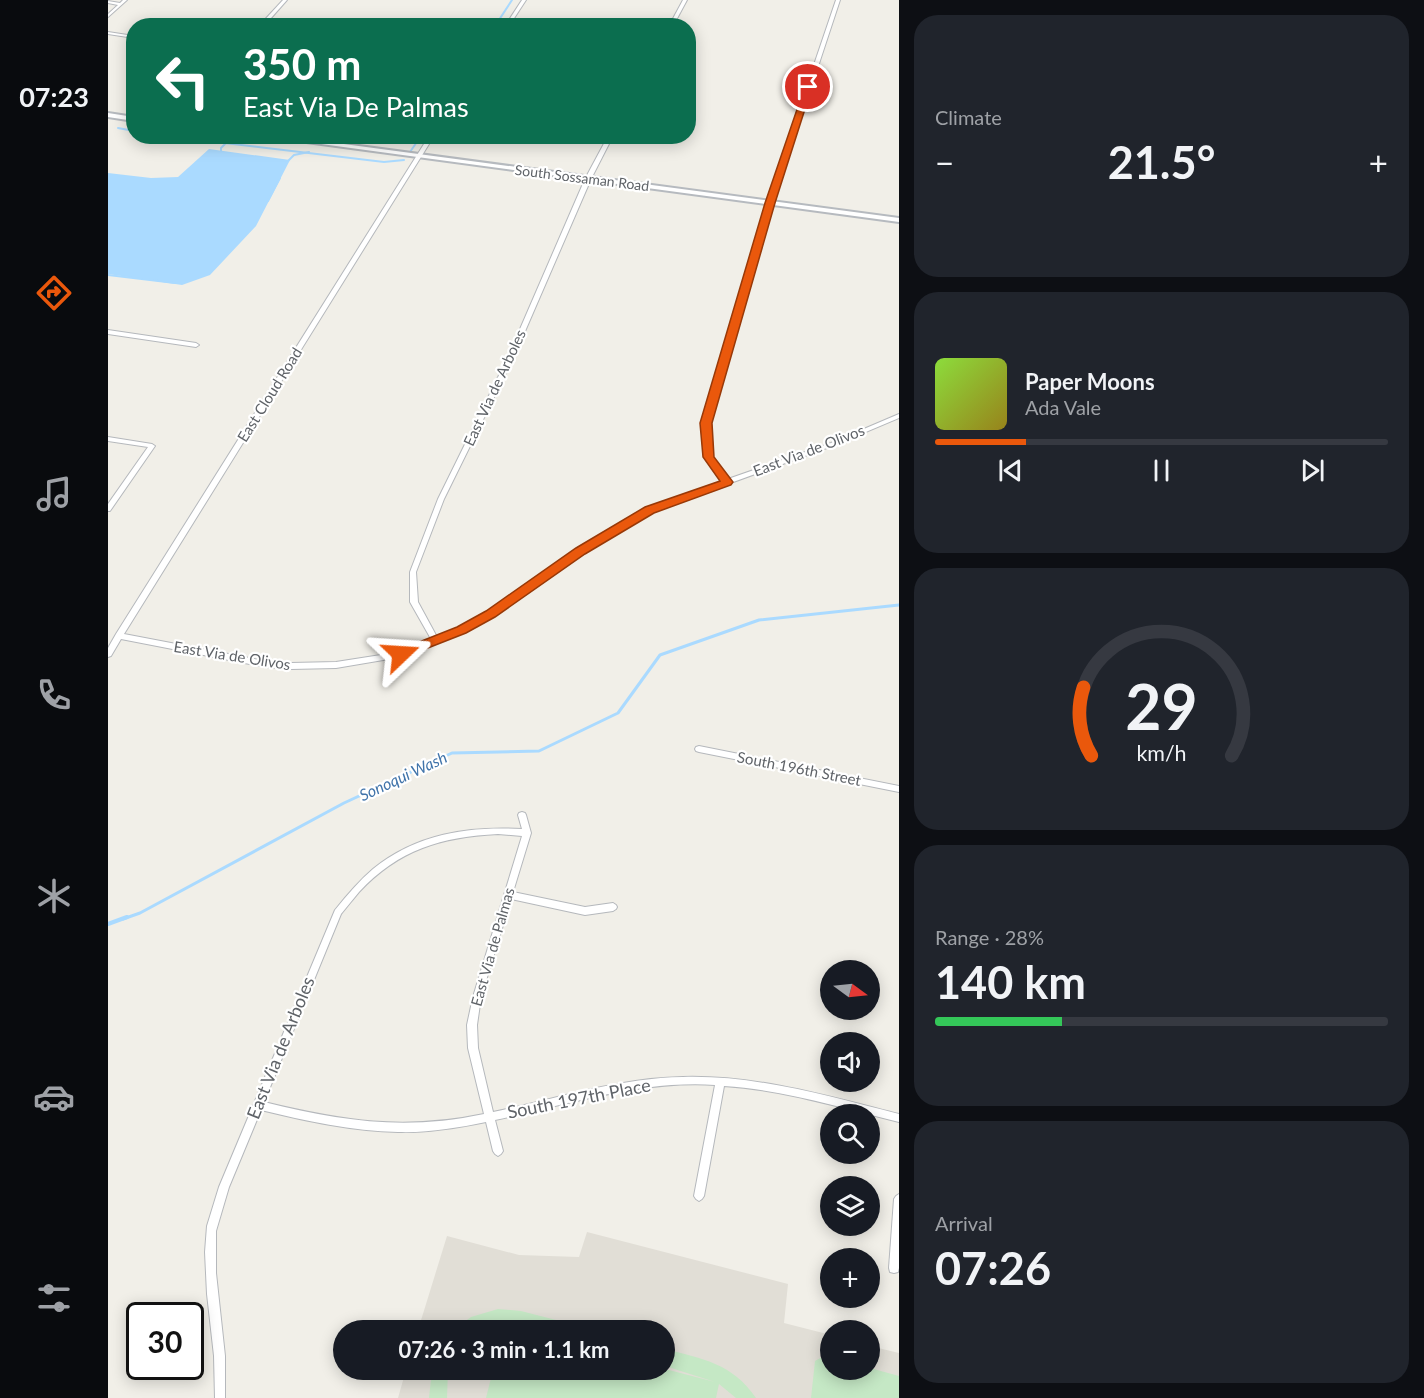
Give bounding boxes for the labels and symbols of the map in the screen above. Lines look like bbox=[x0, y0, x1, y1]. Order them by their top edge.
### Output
pin bbox=[782, 61, 833, 112]
street label: South Sossaman Road bbox=[514, 161, 650, 194]
street label: East Via de Arboles bbox=[459, 327, 529, 449]
street label: East Cloud Road bbox=[233, 344, 305, 445]
street label: East Via de Olivos bbox=[750, 421, 867, 480]
position arrow bbox=[369, 622, 433, 686]
street label: East Via de Olivos bbox=[172, 637, 292, 673]
water label: Sonoqui Wash bbox=[356, 747, 450, 804]
street label: South 196th Street bbox=[736, 747, 863, 789]
street label: East Via de Palmas bbox=[467, 885, 518, 1008]
north arrow bbox=[820, 960, 880, 1020]
street label: East Via de Arboles bbox=[241, 973, 319, 1122]
street label: South 197th Place bbox=[505, 1073, 652, 1123]
speed limit sign: 30 bbox=[126, 1302, 204, 1380]

